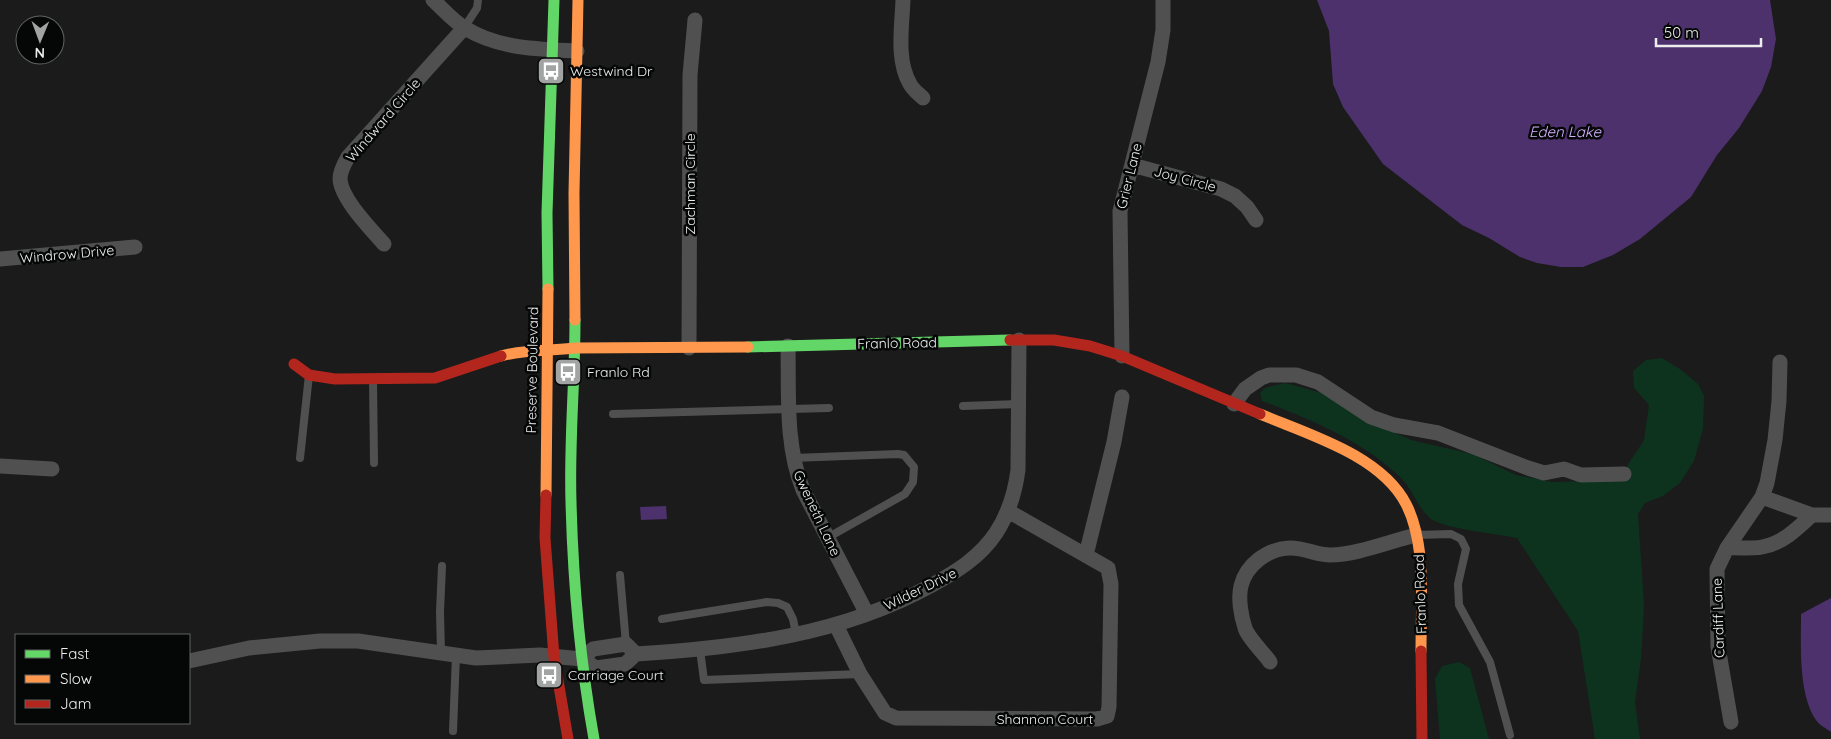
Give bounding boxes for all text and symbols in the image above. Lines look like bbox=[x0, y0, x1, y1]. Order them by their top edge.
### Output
north arrow bbox=[15, 15, 65, 65]
scale bar bbox=[1656, 15, 1761, 47]
text: 50 m bbox=[1664, 23, 1699, 42]
text: N bbox=[34, 44, 45, 62]
bus stop icon: Westwind Dr bbox=[536, 56, 566, 86]
place label: Westwind Dr bbox=[570, 62, 653, 80]
street label: Windward Circle bbox=[342, 74, 424, 166]
water label: Eden Lake bbox=[1529, 122, 1602, 141]
street label: Zachman Circle bbox=[681, 133, 699, 235]
street label: Grier Lane bbox=[1112, 141, 1146, 211]
street label: Joy Circle bbox=[1152, 162, 1218, 196]
street label: Windrow Drive bbox=[19, 241, 115, 267]
street label: Preserve Boulevard bbox=[522, 306, 542, 434]
street label: Franlo Road bbox=[857, 333, 937, 353]
bus stop icon: Franlo Rd bbox=[553, 357, 583, 387]
place label: Franlo Rd bbox=[587, 363, 650, 381]
street label: Gweneth Lane bbox=[789, 467, 845, 559]
street label: Franlo Road bbox=[1410, 554, 1430, 634]
street label: Wilder Drive bbox=[881, 564, 959, 614]
street label: Cardiff Lane bbox=[1708, 578, 1728, 658]
legend bbox=[15, 634, 190, 724]
text: Fast bbox=[60, 644, 89, 663]
bus stop icon: Carriage Court bbox=[534, 660, 564, 690]
place label: Carriage Court bbox=[568, 666, 664, 684]
text: Slow bbox=[60, 669, 92, 688]
text: Jam bbox=[60, 694, 91, 713]
street label: Shannon Court bbox=[997, 710, 1094, 728]

